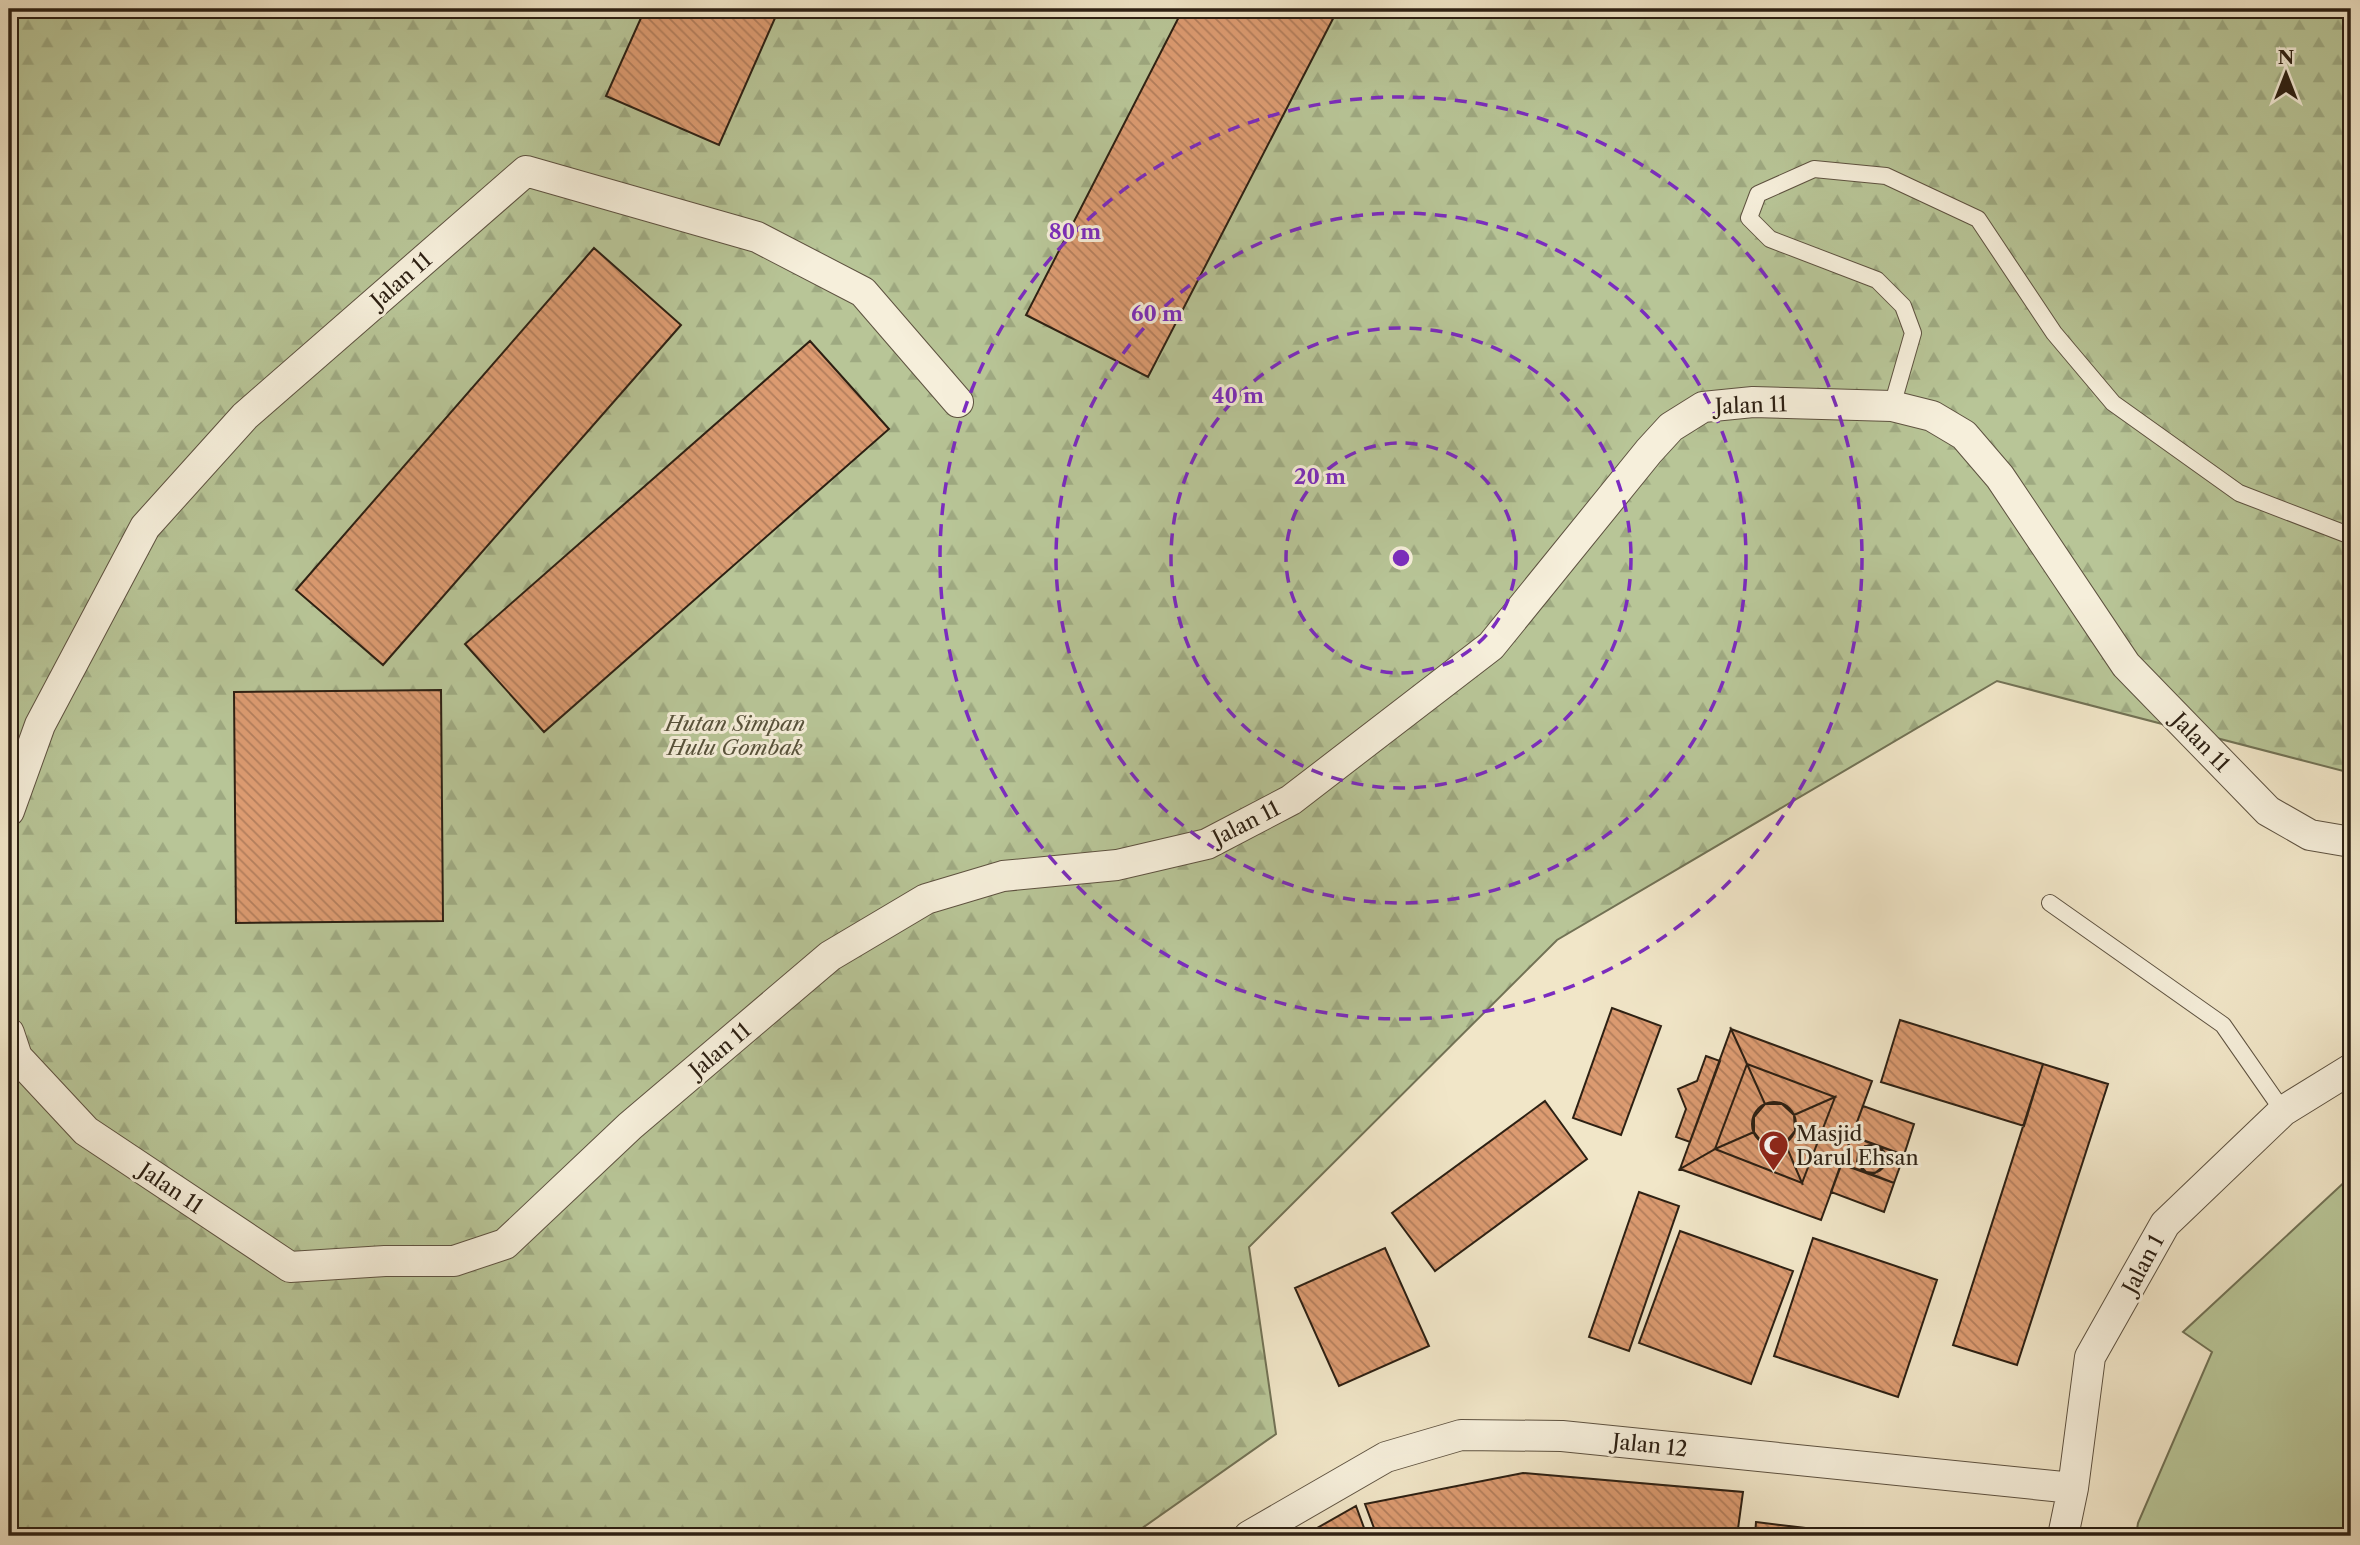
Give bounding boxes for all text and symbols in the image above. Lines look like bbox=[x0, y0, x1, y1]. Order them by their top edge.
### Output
north arrow bbox=[2252, 38, 2322, 108]
text: N bbox=[2278, 46, 2294, 69]
text: 80 m bbox=[1049, 219, 1101, 244]
street label: Jalan 11 bbox=[363, 247, 436, 315]
text: 60 m bbox=[1131, 301, 1183, 326]
text: 40 m bbox=[1212, 383, 1264, 408]
street label: Jalan 11 bbox=[1712, 391, 1788, 419]
text: 20 m bbox=[1294, 464, 1346, 489]
centre of rings bbox=[1389, 546, 1413, 570]
street label: Jalan 11 bbox=[2165, 705, 2235, 777]
park label: Hutan Simpan Hulu Gombak bbox=[663, 711, 805, 760]
street label: Jalan 11 bbox=[1206, 795, 1284, 852]
street label: Jalan 11 bbox=[682, 1017, 756, 1085]
place label: Masjid Darul Ehsan bbox=[1796, 1121, 1919, 1170]
mosque icon: Masjid Darul Ehsan bbox=[1756, 1128, 1790, 1172]
street label: Jalan 11 bbox=[132, 1156, 208, 1219]
street label: Jalan 1 bbox=[2116, 1230, 2169, 1300]
street label: Jalan 12 bbox=[1608, 1428, 1689, 1461]

